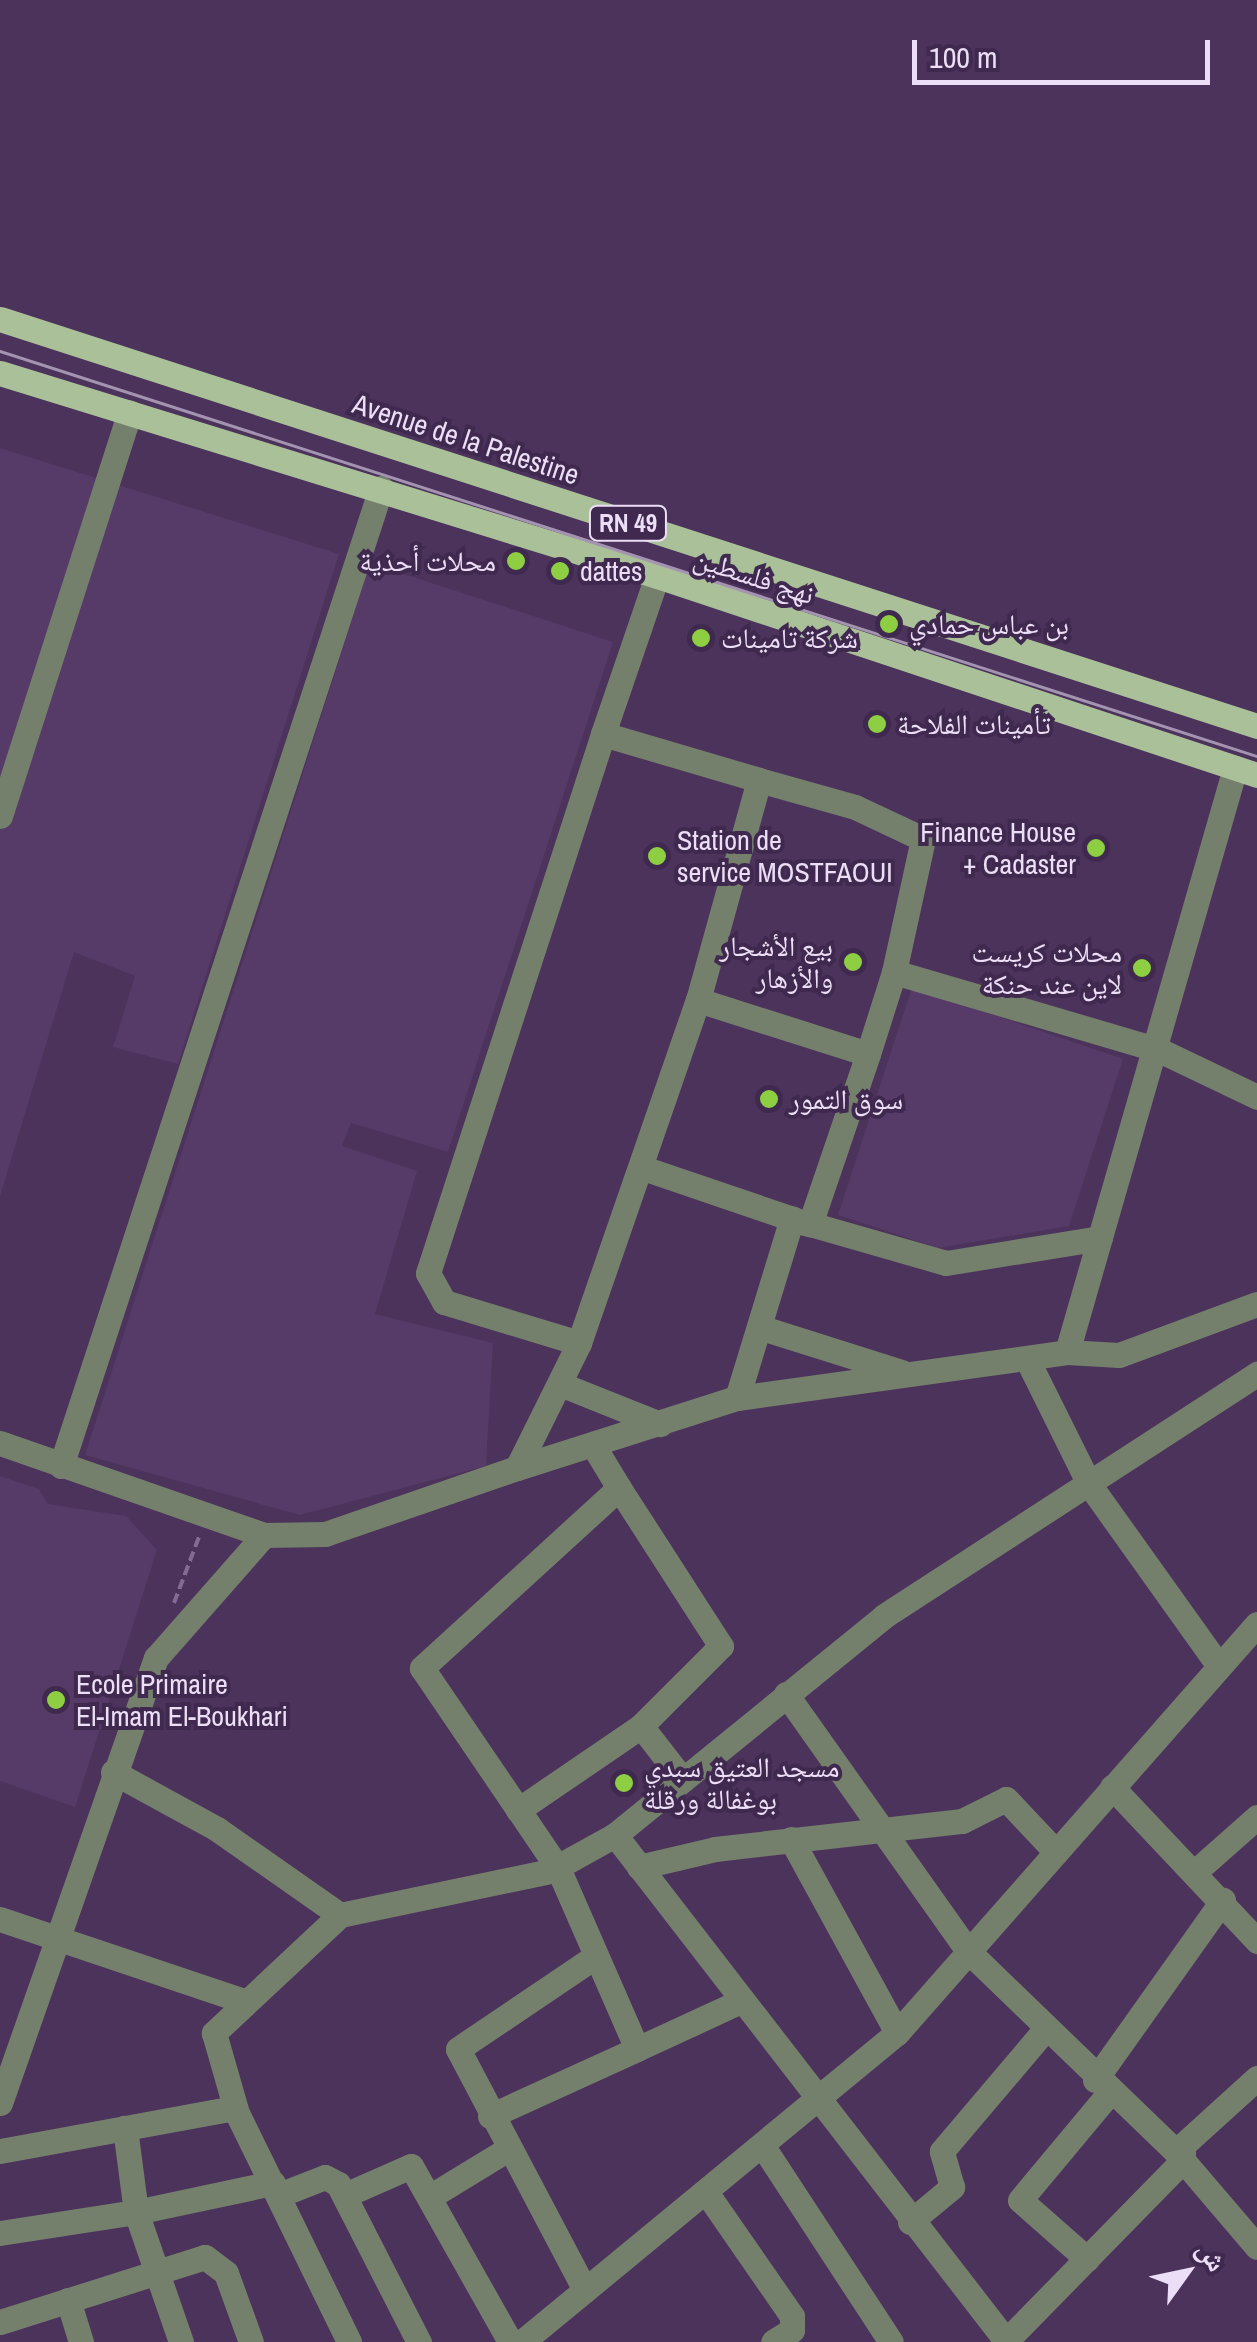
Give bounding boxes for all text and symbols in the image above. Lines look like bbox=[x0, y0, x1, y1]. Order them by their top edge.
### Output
scale bar bbox=[917, 20, 1214, 82]
text: 100 m bbox=[929, 37, 997, 77]
street label: Avenue de la Palestine bbox=[349, 387, 583, 491]
road number: RN 49 bbox=[588, 503, 668, 543]
street label: نهج فلسطين bbox=[690, 541, 818, 611]
place label: محلات أحذية bbox=[360, 544, 496, 578]
marker: محلات أحذية bbox=[505, 550, 527, 572]
place label: dattes bbox=[580, 554, 643, 588]
marker: dattes bbox=[549, 560, 571, 582]
place label: بن عباس حمادي bbox=[909, 607, 1069, 641]
marker: بن عباس حمادي bbox=[878, 613, 900, 635]
place label: شركة تامينات bbox=[721, 621, 858, 655]
marker: شركة تامينات bbox=[690, 627, 712, 649]
place label: تأمينات الفلاحة bbox=[897, 707, 1051, 741]
marker: تأمينات الفلاحة bbox=[866, 713, 888, 735]
place label: Finance House + Cadaster bbox=[920, 815, 1076, 881]
place label: Station de service MOSTFAOUI bbox=[677, 823, 893, 889]
marker: Finance House + Cadaster bbox=[1085, 837, 1107, 859]
marker: Station de service MOSTFAOUI bbox=[646, 845, 668, 867]
place label: بيع الأشجار والأزهار bbox=[719, 929, 833, 995]
place label: محلات كريست لاين عند حنكة bbox=[972, 935, 1122, 1001]
marker: بيع الأشجار والأزهار bbox=[842, 951, 864, 973]
marker: محلات كريست لاين عند حنكة bbox=[1131, 957, 1153, 979]
place label: سوق التمور bbox=[789, 1082, 903, 1116]
marker: سوق التمور bbox=[758, 1088, 780, 1110]
place label: Ecole Primaire El-Imam El-Boukhari bbox=[76, 1667, 288, 1733]
marker: Ecole Primaire El-Imam El-Boukhari bbox=[45, 1689, 67, 1711]
place label: مسجد العتيق سبدي بوغفالة ورقلة bbox=[644, 1750, 840, 1816]
marker: مسجد العتيق سبدي بوغفالة ورقلة bbox=[613, 1772, 635, 1794]
north arrow bbox=[1137, 2222, 1237, 2322]
text: ش bbox=[1188, 2233, 1236, 2278]

